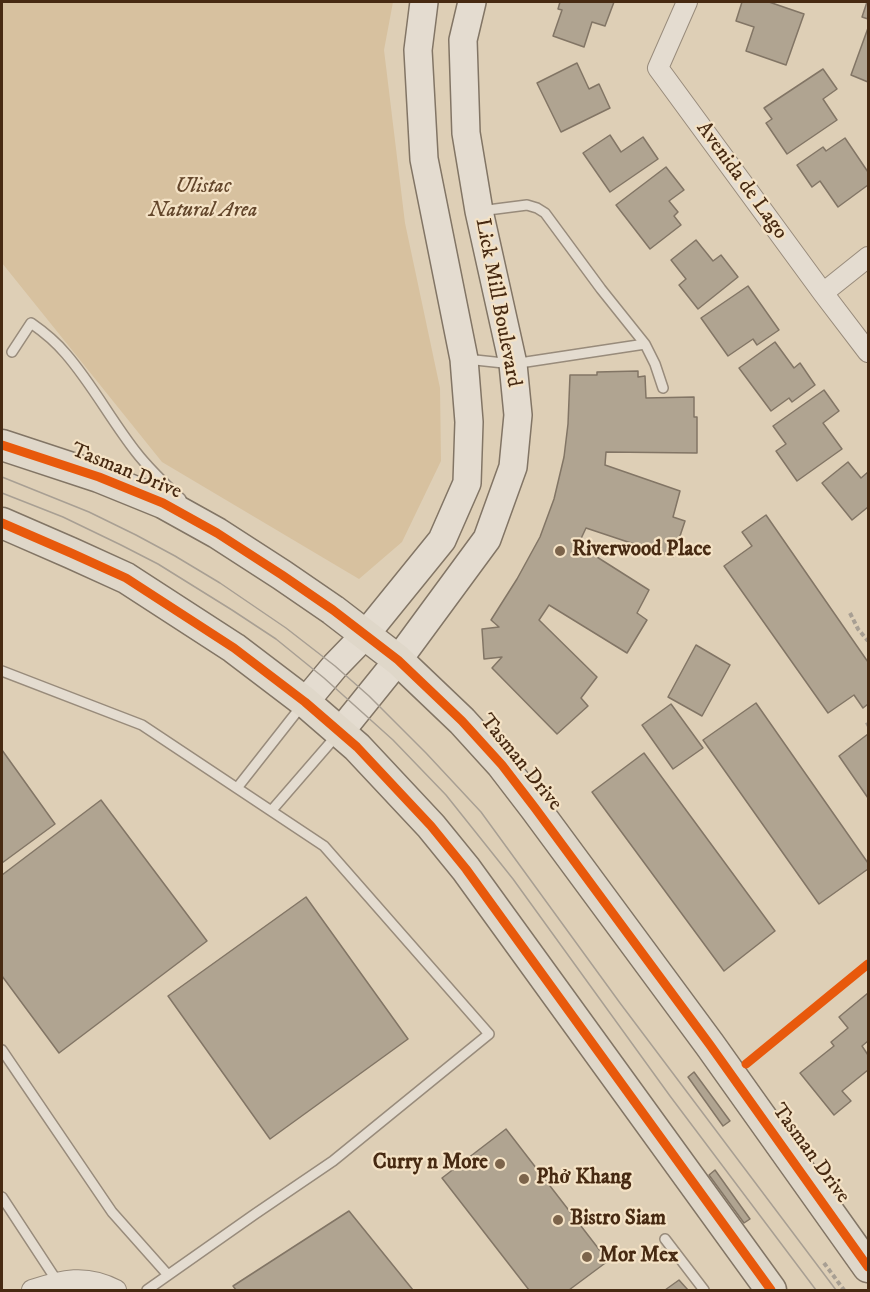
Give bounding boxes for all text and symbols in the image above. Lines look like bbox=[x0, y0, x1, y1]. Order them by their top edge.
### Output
street label: Avenida de Lago bbox=[690, 117, 792, 245]
park label: Ulistac Natural Area bbox=[149, 175, 257, 225]
street label: Lick Mill Boulevard bbox=[468, 217, 526, 389]
street label: Tasman Drive bbox=[67, 438, 185, 506]
place label: Riverwood Place bbox=[572, 538, 711, 564]
marker: Riverwood Place bbox=[553, 544, 567, 558]
street label: Tasman Drive bbox=[473, 710, 567, 816]
street label: Tasman Drive bbox=[765, 1099, 855, 1209]
place label: Curry n More bbox=[373, 1151, 488, 1177]
marker: Curry n More bbox=[493, 1157, 507, 1171]
place label: Phở Khang bbox=[536, 1166, 631, 1192]
marker: Phở Khang bbox=[517, 1172, 531, 1186]
place label: Bistro Siam bbox=[570, 1207, 666, 1233]
marker: Bistro Siam bbox=[551, 1213, 565, 1227]
place label: Mor Mex bbox=[599, 1244, 678, 1270]
marker: Mor Mex bbox=[580, 1250, 594, 1264]

